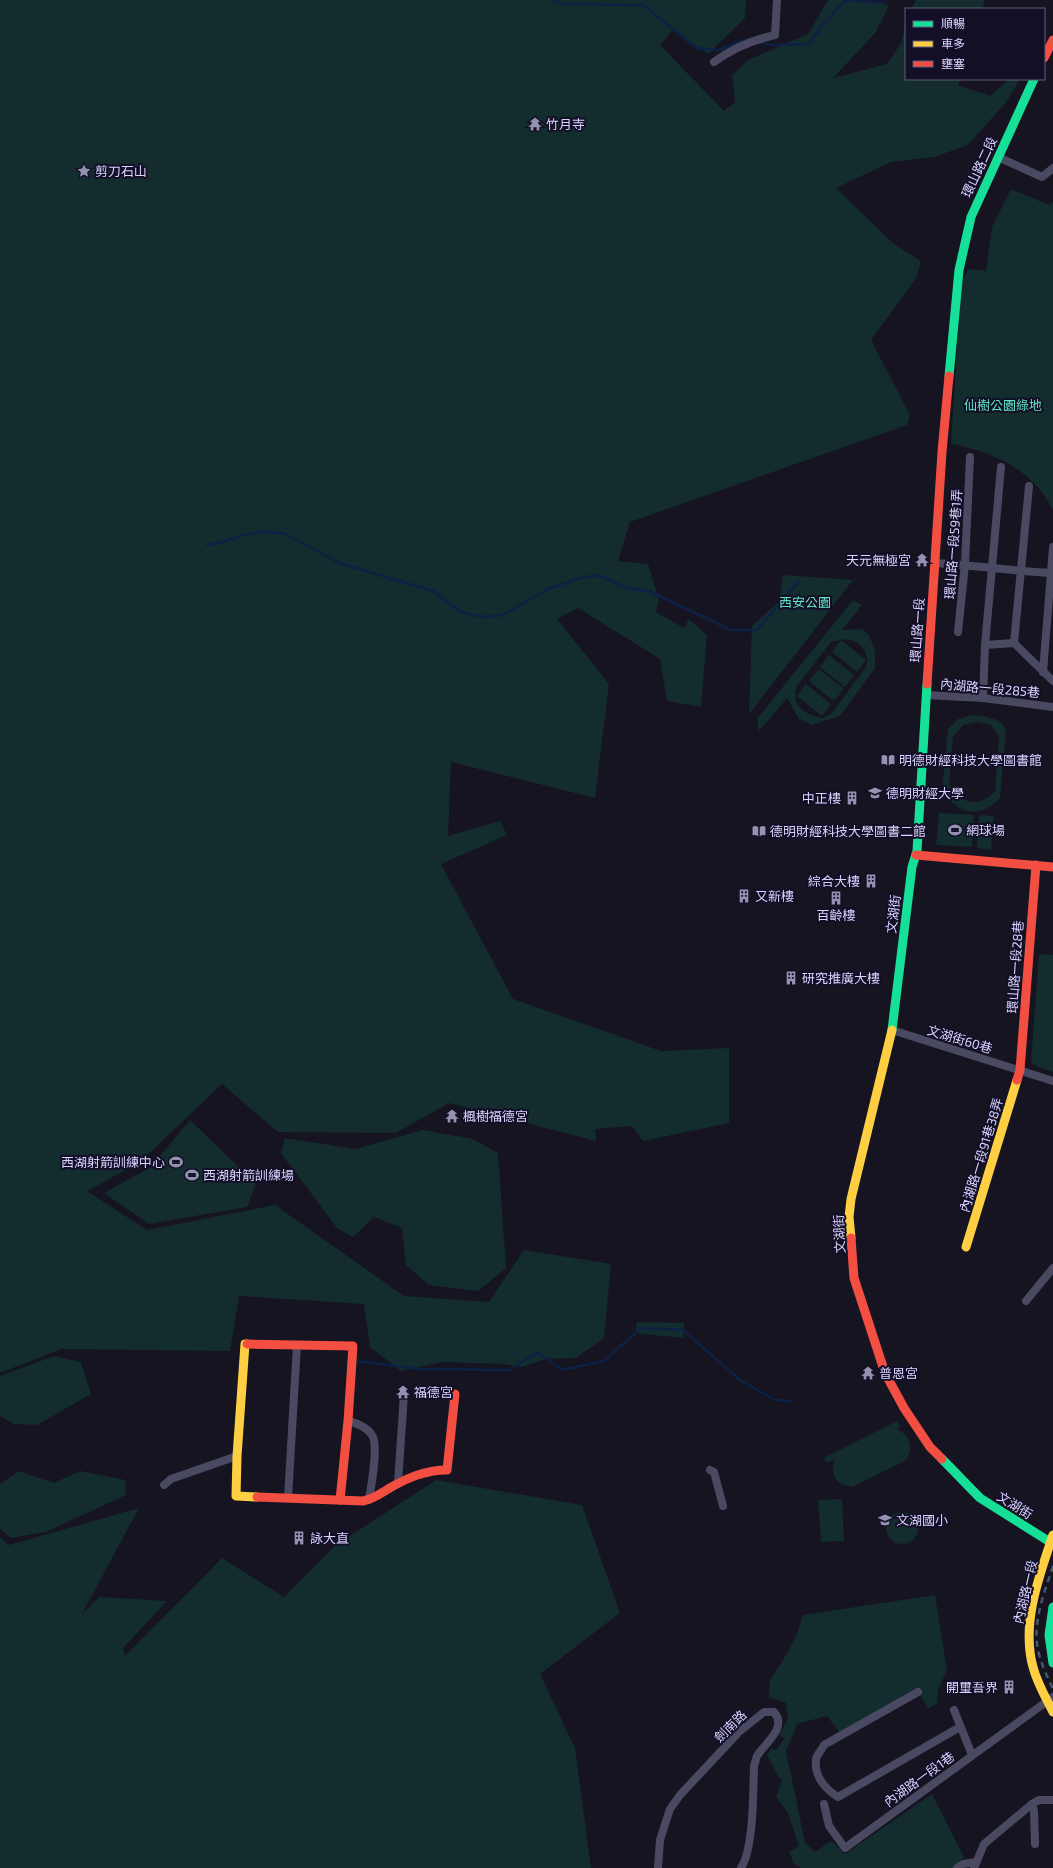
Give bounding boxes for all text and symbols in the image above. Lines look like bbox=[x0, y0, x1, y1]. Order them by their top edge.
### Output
legend bbox=[905, 8, 1045, 80]
text: 順暢 bbox=[941, 16, 965, 30]
text: 車多 bbox=[941, 36, 965, 50]
text: 壅塞 bbox=[941, 56, 965, 70]
temple icon: 竹月寺 bbox=[527, 116, 543, 132]
place label: 竹月寺 bbox=[546, 116, 585, 132]
street label: 環山路二段 bbox=[958, 134, 1000, 200]
place icon: 剪刀石山 bbox=[76, 163, 92, 179]
place label: 剪刀石山 bbox=[95, 163, 147, 179]
park label: 仙樹公園綠地 bbox=[964, 397, 1042, 413]
street label: 環山路一段59巷1弄 bbox=[941, 488, 965, 600]
place label: 天元無極宮 bbox=[846, 552, 911, 568]
temple icon: 天元無極宮 bbox=[914, 552, 930, 568]
park label: 西安公園 bbox=[779, 594, 831, 610]
street label: 環山路一段 bbox=[907, 597, 927, 663]
street label: 內湖路一段285巷 bbox=[939, 676, 1041, 700]
library icon: 明德財經科技大學圖書館 bbox=[880, 752, 896, 768]
place label: 明德財經科技大學圖書館 bbox=[899, 752, 1042, 768]
school or university icon: 德明財經大學 bbox=[867, 785, 883, 801]
place label: 德明財經大學 bbox=[886, 785, 964, 801]
place label: 中正樓 bbox=[802, 790, 841, 806]
building icon: 中正樓 bbox=[844, 790, 860, 806]
sports icon: 網球場 bbox=[947, 822, 963, 838]
place label: 網球場 bbox=[966, 822, 1005, 838]
library icon: 德明財經科技大學圖書二館 bbox=[751, 823, 767, 839]
place label: 德明財經科技大學圖書二館 bbox=[770, 823, 926, 839]
place label: 綜合大樓 bbox=[808, 873, 860, 889]
building icon: 綜合大樓 bbox=[863, 873, 879, 889]
building icon: 又新樓 bbox=[736, 888, 752, 904]
place label: 又新樓 bbox=[755, 888, 794, 904]
building icon: 百齡樓 bbox=[828, 890, 844, 906]
street label: 文湖街 bbox=[883, 894, 903, 934]
place label: 百齡樓 bbox=[816, 907, 856, 923]
street label: 環山路一段28巷 bbox=[1004, 920, 1026, 1014]
building icon: 研究推廣大樓 bbox=[783, 970, 799, 986]
place label: 研究推廣大樓 bbox=[802, 970, 880, 986]
street label: 文湖街60巷 bbox=[925, 1022, 995, 1056]
street label: 內湖路一段91巷38弄 bbox=[956, 1096, 1006, 1214]
temple icon: 楓樹福德宮 bbox=[444, 1108, 460, 1124]
place label: 楓樹福德宮 bbox=[463, 1108, 528, 1124]
place label: 西湖射箭訓練中心 bbox=[61, 1154, 165, 1170]
sports icon: 西湖射箭訓練中心 bbox=[168, 1154, 184, 1170]
sports icon: 西湖射箭訓練場 bbox=[184, 1167, 200, 1183]
place label: 西湖射箭訓練場 bbox=[203, 1167, 294, 1183]
street label: 文湖街 bbox=[830, 1214, 848, 1254]
temple icon: 普恩宮 bbox=[860, 1365, 876, 1381]
place label: 普恩宮 bbox=[879, 1365, 918, 1381]
temple icon: 福德宮 bbox=[395, 1384, 411, 1400]
place label: 福德宮 bbox=[414, 1384, 453, 1400]
street label: 文湖街 bbox=[994, 1488, 1036, 1522]
school or university icon: 文湖國小 bbox=[877, 1512, 893, 1528]
place label: 文湖國小 bbox=[896, 1512, 948, 1528]
building icon: 詠大直 bbox=[291, 1530, 307, 1546]
place label: 詠大直 bbox=[310, 1530, 349, 1546]
street label: 內湖路一段 bbox=[1010, 1559, 1040, 1625]
place label: 開璽吾界 bbox=[946, 1679, 998, 1695]
building icon: 開璽吾界 bbox=[1001, 1679, 1017, 1695]
street label: 劍南路 bbox=[711, 1707, 749, 1745]
street label: 內湖路一段1巷 bbox=[881, 1748, 957, 1810]

